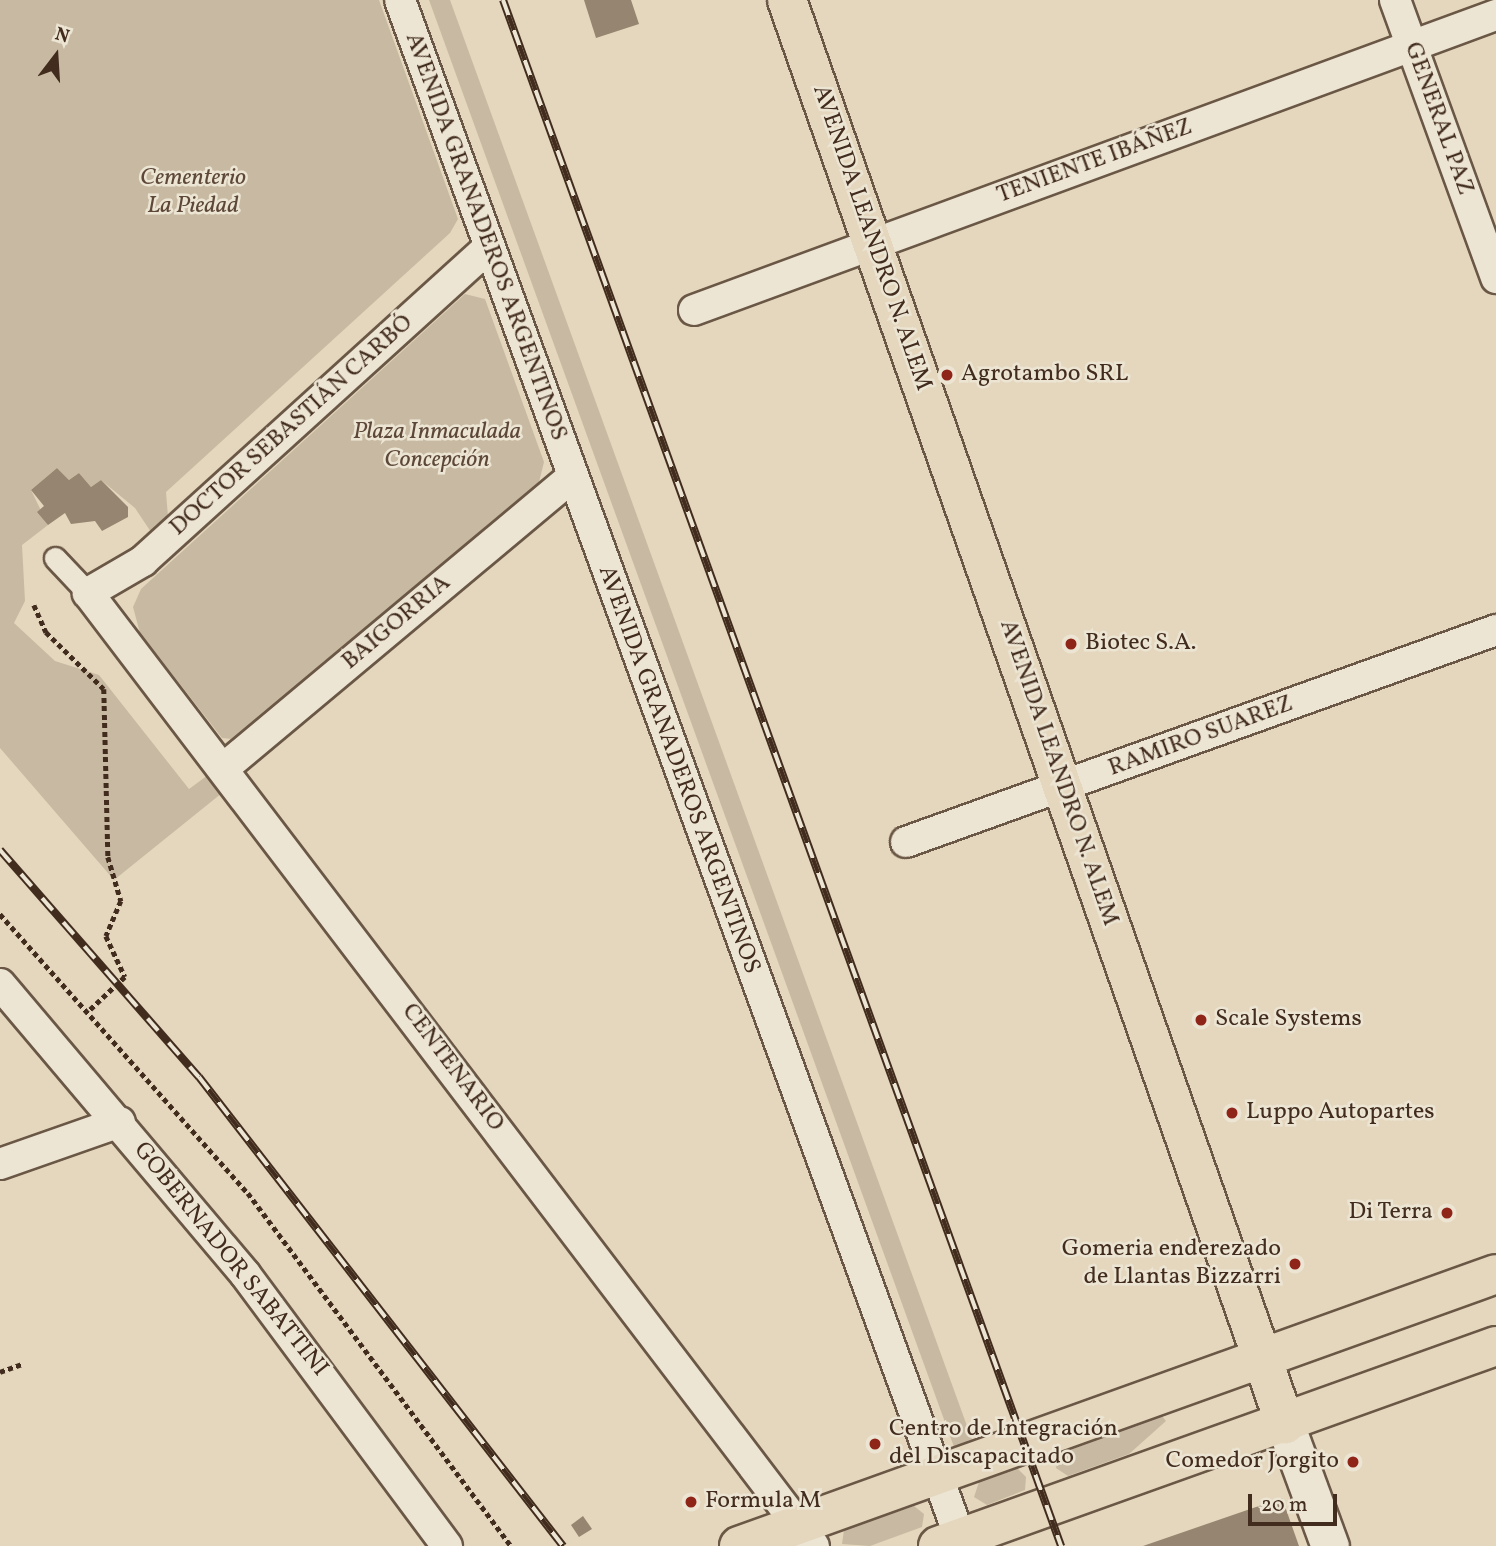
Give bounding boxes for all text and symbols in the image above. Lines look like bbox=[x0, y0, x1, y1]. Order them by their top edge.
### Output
north arrow bbox=[21, 21, 91, 91]
text: N bbox=[52, 21, 73, 50]
street label: AVENIDA GRANADEROS ARGENTINOS bbox=[398, 29, 572, 445]
street label: GENERAL PAZ bbox=[1397, 39, 1479, 199]
street label: AVENIDA LEANDRO N. ALEM bbox=[805, 81, 937, 395]
street label: TENIENTE IBÁÑEZ bbox=[993, 113, 1197, 211]
park label: Cementerio La Piedad bbox=[140, 165, 246, 221]
street label: DOCTOR SEBASTIÁN CARBÓ bbox=[165, 309, 419, 543]
place label: Agrotambo SRL bbox=[961, 361, 1128, 389]
marker: Agrotambo SRL bbox=[939, 367, 955, 383]
park label: Plaza Inmaculada Concepción bbox=[353, 419, 521, 475]
street label: AVENIDA GRANADEROS ARGENTINOS bbox=[591, 562, 765, 978]
street label: BAIGORRIA bbox=[337, 569, 457, 677]
street label: AVENIDA LEANDRO N. ALEM bbox=[992, 616, 1124, 930]
place label: Biotec S.A. bbox=[1085, 630, 1197, 658]
marker: Biotec S.A. bbox=[1063, 636, 1079, 652]
street label: RAMIRO SUAREZ bbox=[1105, 690, 1297, 784]
street label: CENTENARIO bbox=[395, 998, 509, 1138]
place label: Scale Systems bbox=[1215, 1006, 1362, 1034]
marker: Scale Systems bbox=[1193, 1012, 1209, 1028]
place label: Luppo Autopartes bbox=[1246, 1099, 1435, 1127]
marker: Luppo Autopartes bbox=[1224, 1105, 1240, 1121]
street label: GOBERNADOR SABATTINI bbox=[127, 1137, 333, 1383]
place label: Di Terra bbox=[1348, 1199, 1433, 1227]
marker: Di Terra bbox=[1439, 1205, 1455, 1221]
place label: Gomeria enderezado de Llantas Bizzarri bbox=[1062, 1236, 1281, 1292]
marker: Gomeria enderezado de Llantas Bizzarri bbox=[1287, 1256, 1303, 1272]
place label: Centro de Integración del Discapacitado bbox=[889, 1416, 1118, 1472]
marker: Centro de Integración del Discapacitado bbox=[867, 1436, 883, 1452]
place label: Comedor Jorgito bbox=[1166, 1448, 1339, 1476]
marker: Comedor Jorgito bbox=[1345, 1454, 1361, 1470]
scale bar bbox=[1251, 1480, 1340, 1524]
place label: Formula M bbox=[705, 1488, 821, 1516]
text: 20 m bbox=[1261, 1491, 1307, 1520]
marker: Formula M bbox=[683, 1494, 699, 1510]

